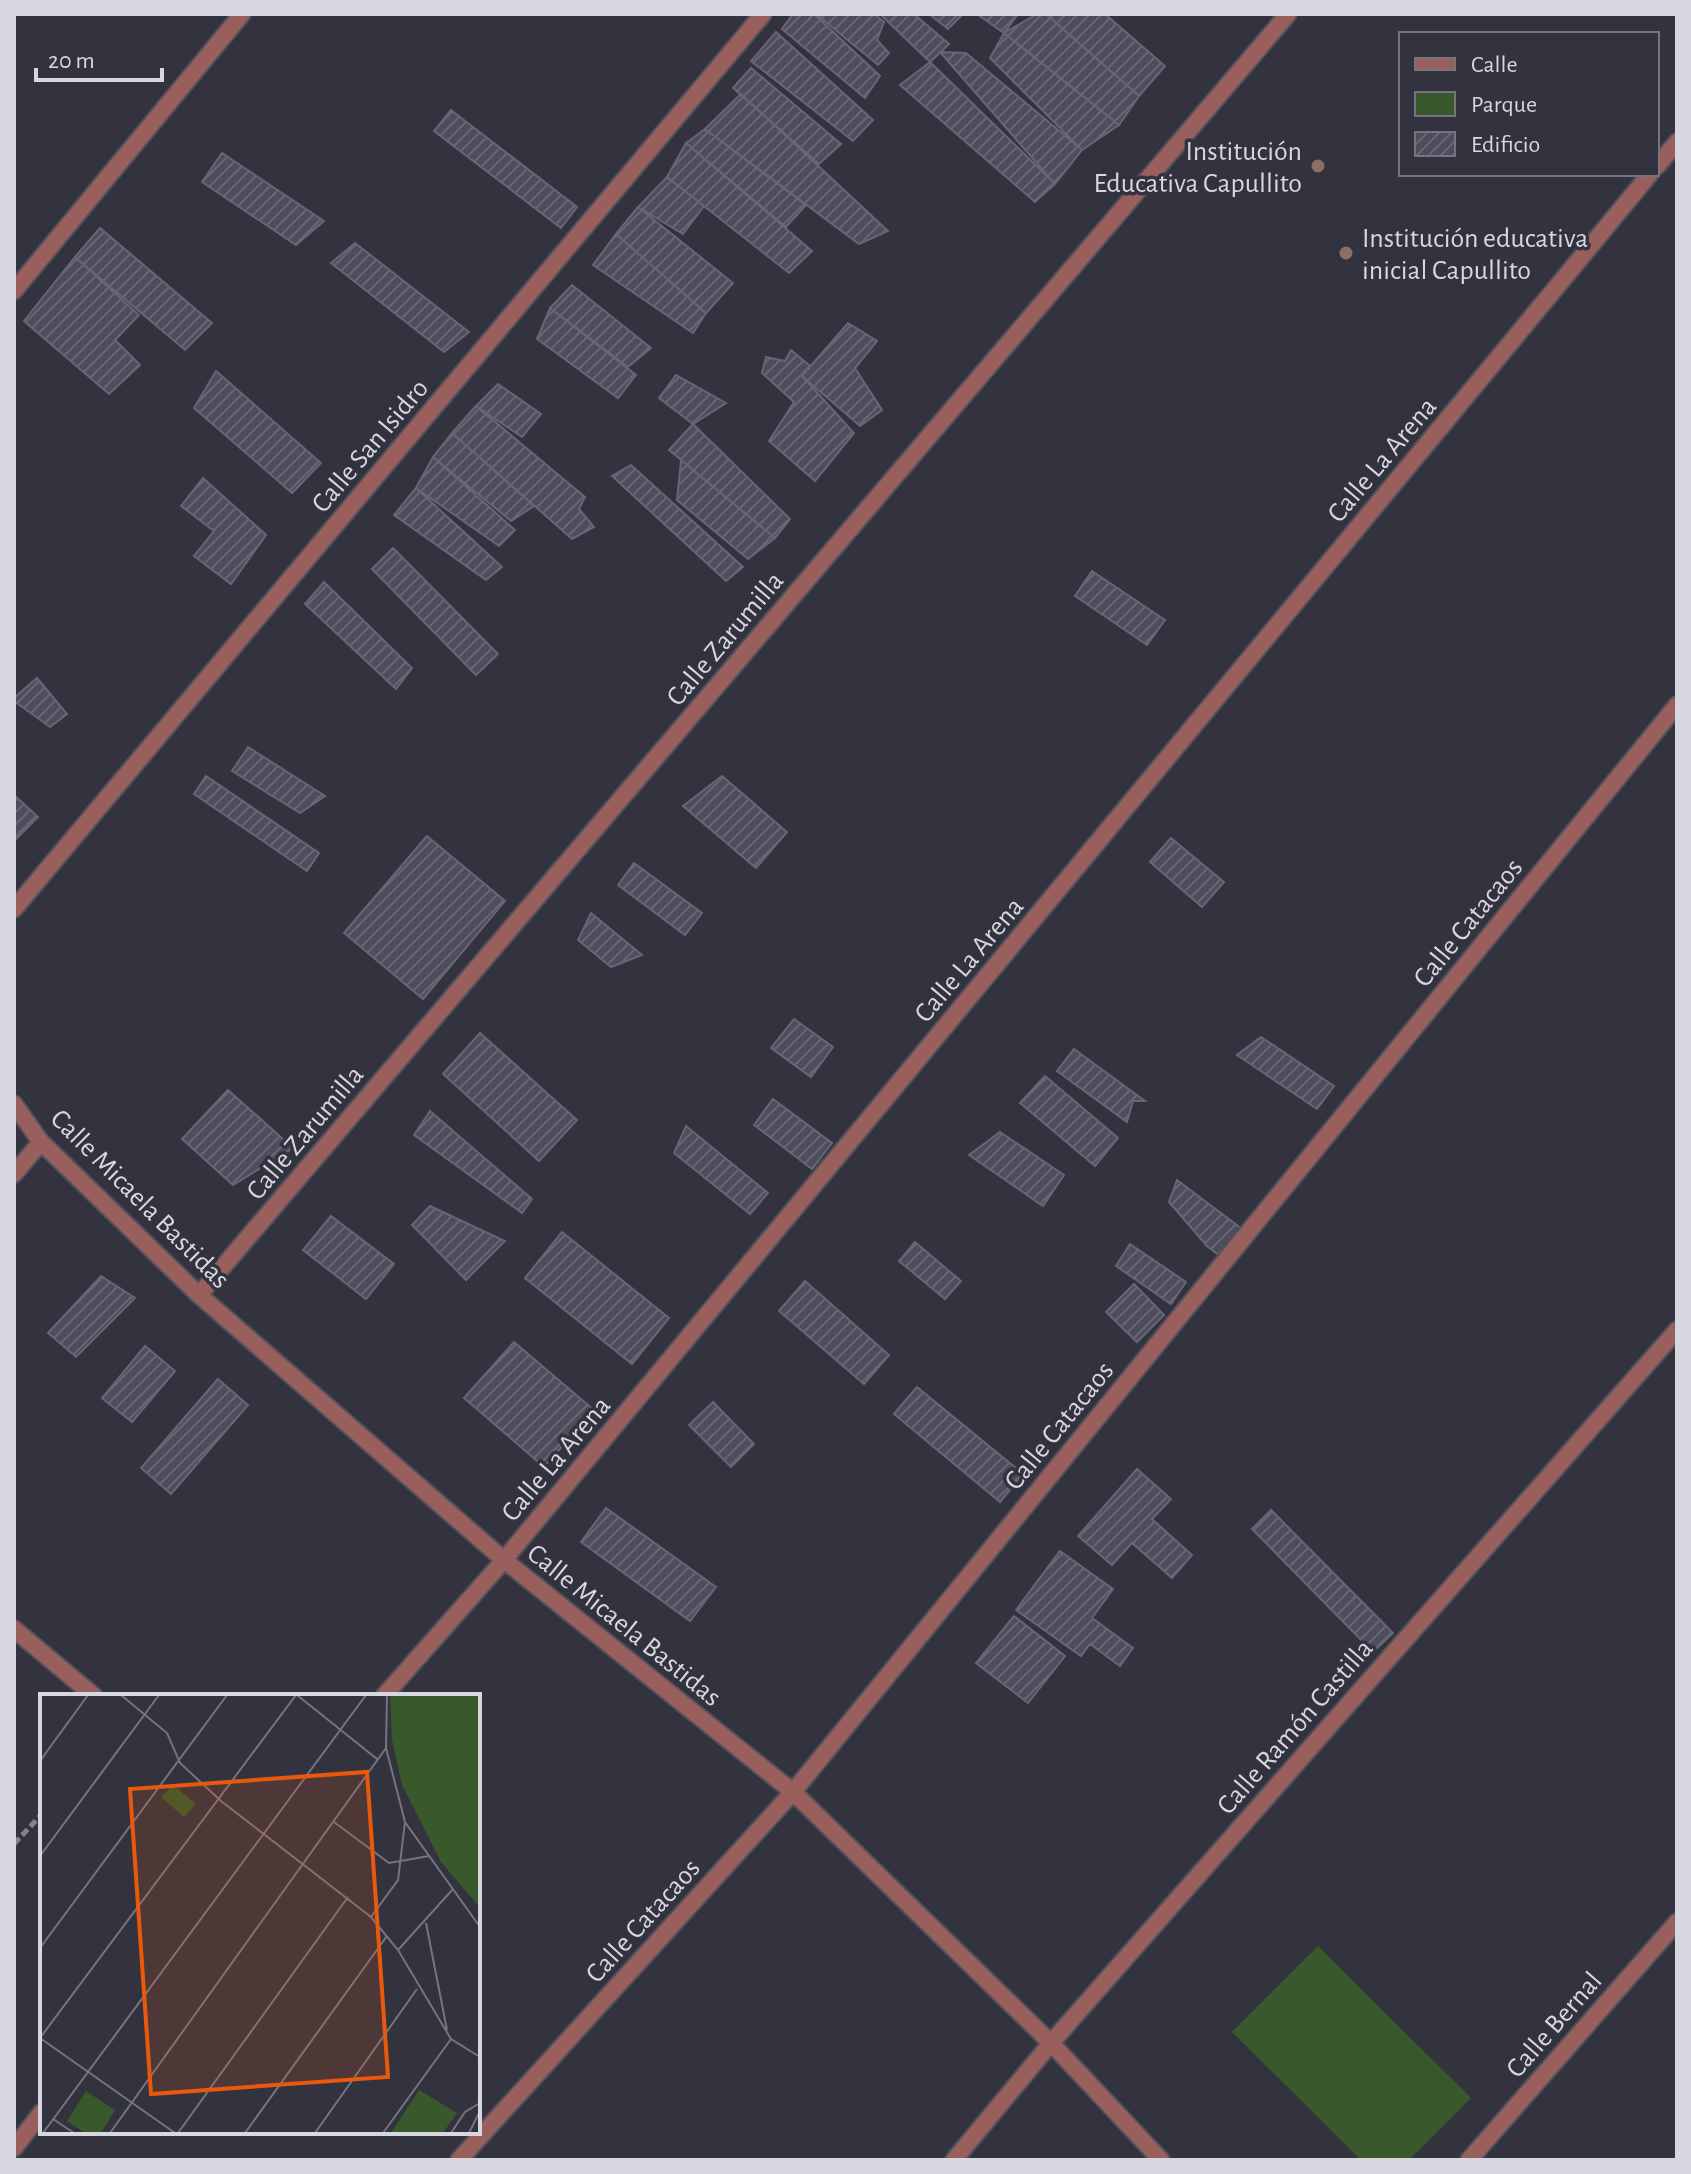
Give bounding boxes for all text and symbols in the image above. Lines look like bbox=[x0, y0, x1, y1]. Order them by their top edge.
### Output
scale bar bbox=[36, 32, 162, 82]
legend bbox=[1399, 32, 1659, 176]
text: 20 m bbox=[48, 49, 95, 73]
text: Calle bbox=[1471, 53, 1518, 77]
text: Parque bbox=[1471, 93, 1537, 117]
text: Edificio bbox=[1471, 133, 1540, 157]
place label: Institución Educativa Capullito bbox=[1093, 138, 1302, 198]
marker: Institución Educativa Capullito bbox=[1309, 157, 1327, 175]
place label: Institución educativa inicial Capullito bbox=[1362, 225, 1588, 285]
marker: Institución educativa inicial Capullito bbox=[1337, 244, 1355, 262]
street label: Calle San Isidro bbox=[307, 374, 434, 518]
street label: Calle La Arena bbox=[1323, 393, 1443, 528]
street label: Calle Zarumilla bbox=[662, 567, 789, 712]
street label: Calle Catacaos bbox=[1409, 854, 1528, 993]
street label: Calle La Arena bbox=[910, 893, 1030, 1028]
street label: Calle Zarumilla bbox=[242, 1061, 369, 1206]
street label: Calle Micaela Bastidas bbox=[45, 1105, 234, 1294]
street label: Calle Catacaos bbox=[1000, 1357, 1119, 1496]
street label: Calle La Arena bbox=[497, 1392, 617, 1527]
street label: Calle Micaela Bastidas bbox=[522, 1539, 726, 1712]
street label: Calle Ramón Castilla bbox=[1212, 1634, 1379, 1820]
inset map bbox=[40, 1694, 480, 2134]
street label: Calle Catacaos bbox=[581, 1854, 706, 1989]
street label: Calle Bernal bbox=[1501, 1967, 1608, 2084]

